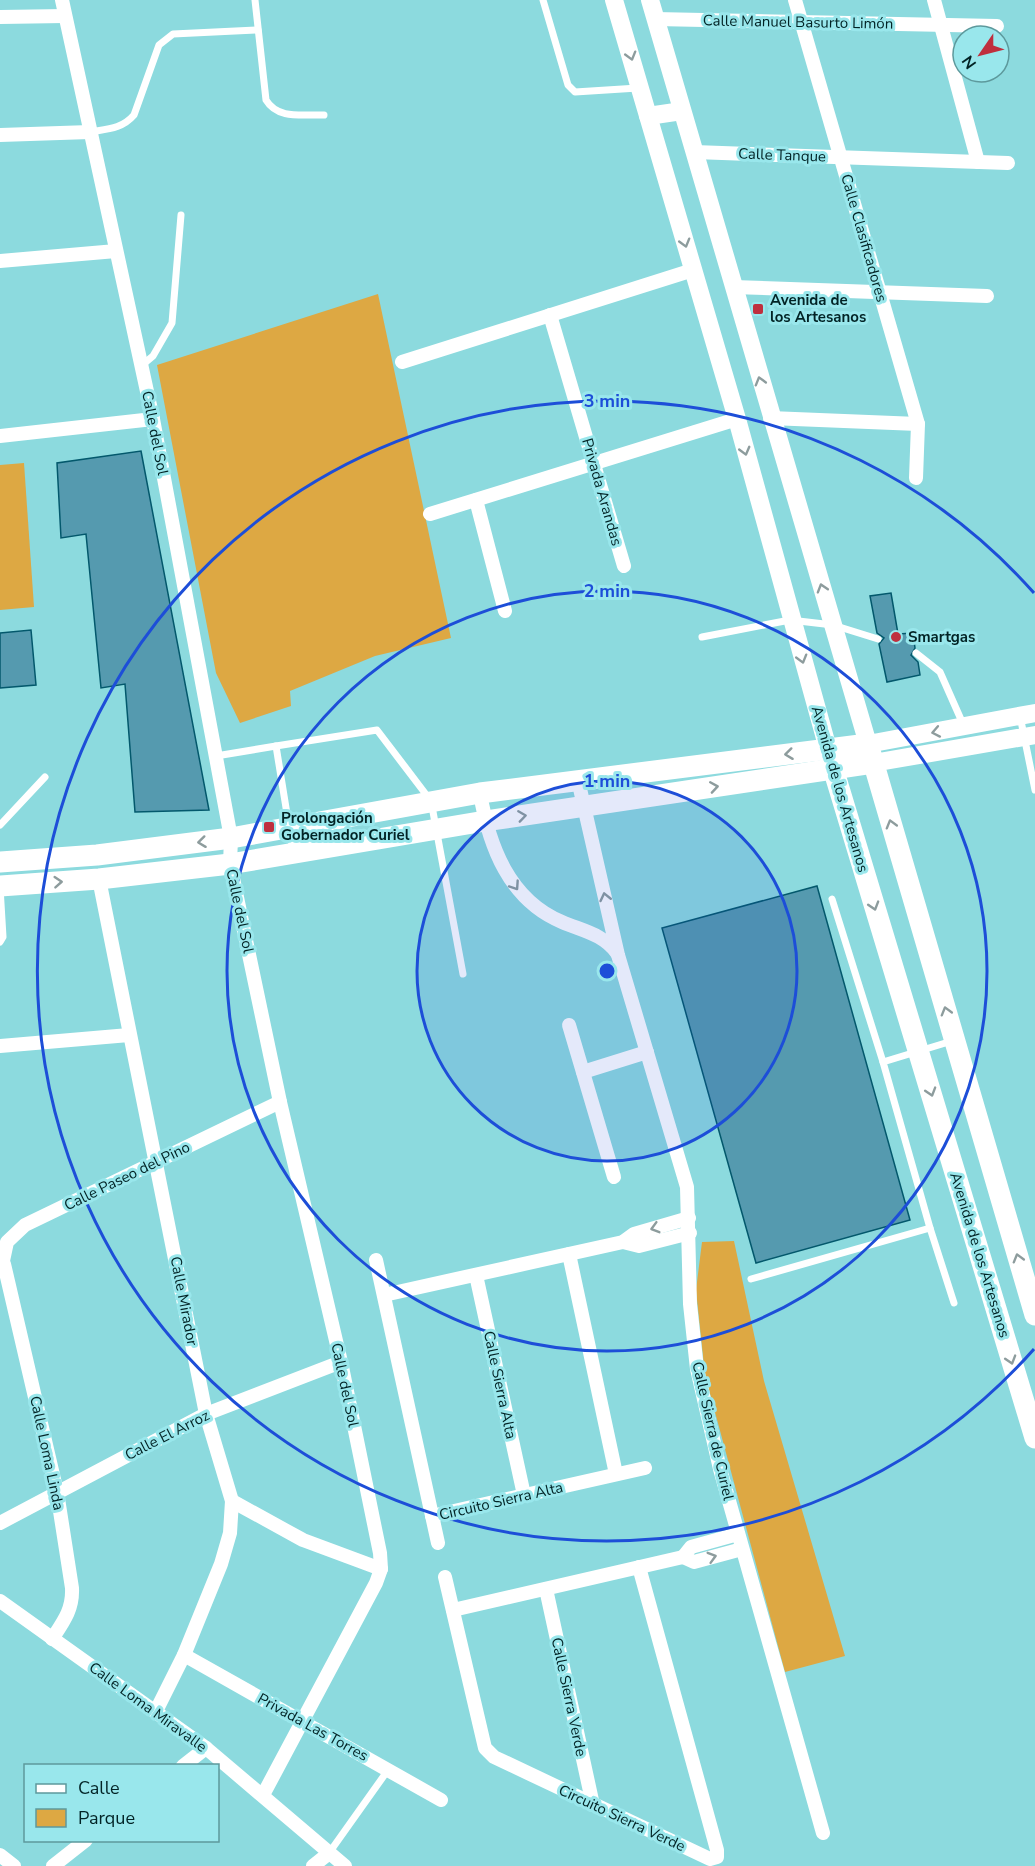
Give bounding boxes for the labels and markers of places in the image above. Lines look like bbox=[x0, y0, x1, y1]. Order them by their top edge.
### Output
place label: Avenida de los Artesanos bbox=[770, 290, 866, 327]
marker: Avenida de los Artesanos bbox=[751, 302, 765, 316]
place label: Smartgas bbox=[908, 627, 975, 647]
marker: Smartgas bbox=[889, 630, 903, 644]
place label: Prolongación Gobernador Curiel bbox=[281, 808, 410, 845]
marker: Prolongación Gobernador Curiel bbox=[262, 820, 276, 834]
centre of rings bbox=[597, 961, 617, 981]

